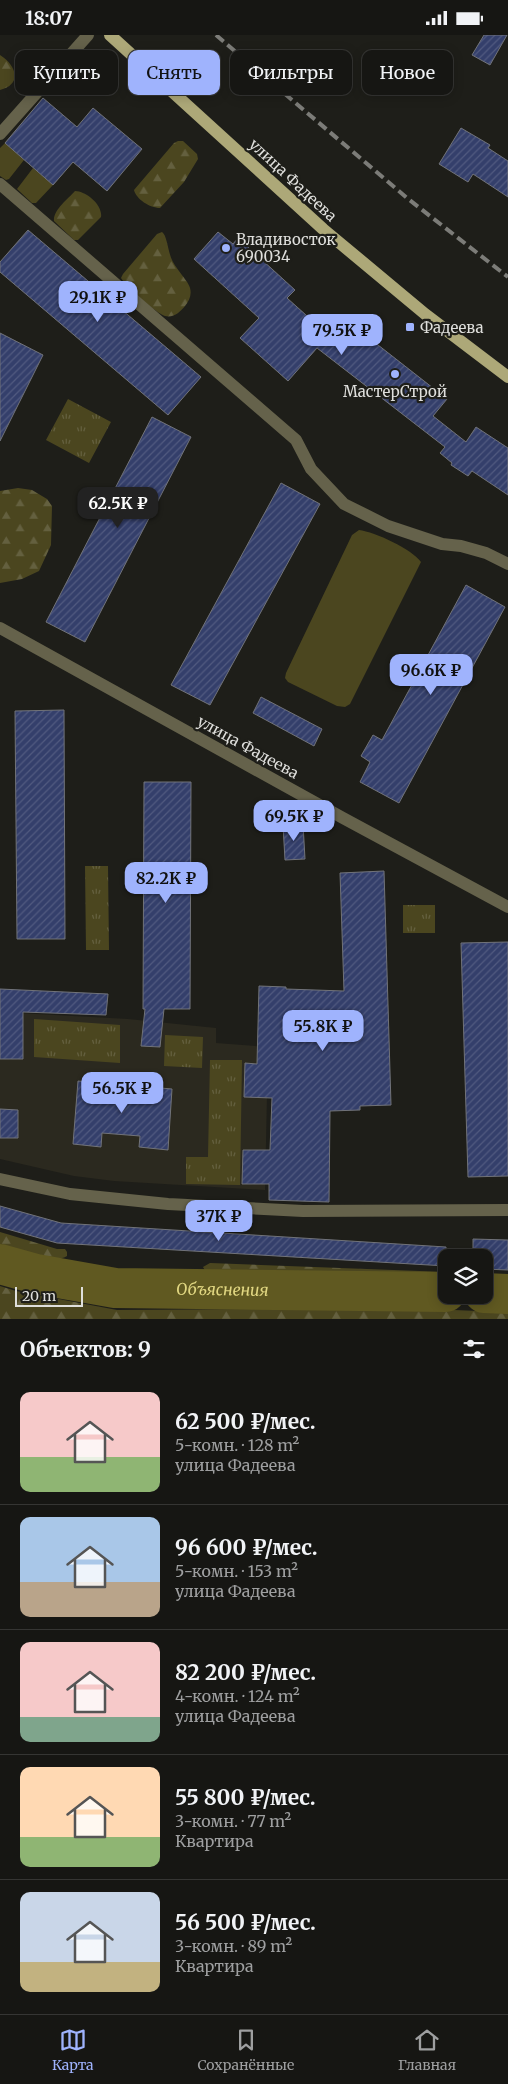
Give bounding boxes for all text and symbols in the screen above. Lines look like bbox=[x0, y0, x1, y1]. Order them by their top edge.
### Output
text: 18:07 bbox=[25, 6, 73, 30]
chip: Купить bbox=[15, 50, 118, 95]
chip: Снять bbox=[128, 50, 220, 95]
chip: Фильтры bbox=[230, 50, 352, 95]
chip: Новое bbox=[362, 50, 453, 95]
street label: улица Фадеева bbox=[245, 135, 341, 225]
place label: Владивосток 690034 bbox=[236, 230, 336, 266]
marker: Владивосток 690034 bbox=[220, 242, 232, 254]
pin: 29.1K ₽ bbox=[52, 281, 144, 323]
text: 29.1K ₽ bbox=[70, 287, 126, 307]
pin: 79.5K ₽ bbox=[296, 313, 388, 356]
place label: Фадеева bbox=[420, 318, 484, 337]
text: 79.5K ₽ bbox=[313, 320, 371, 340]
marker: Фадеева bbox=[404, 321, 416, 333]
marker: МастерСтрой bbox=[389, 368, 401, 380]
place label: МастерСтрой bbox=[343, 382, 447, 401]
pin: 62.5K ₽ bbox=[72, 487, 164, 529]
text: 62.5K ₽ bbox=[88, 493, 148, 513]
pin: 96.6K ₽ bbox=[385, 653, 477, 696]
text: 96.6K ₽ bbox=[401, 660, 461, 680]
street label: улица Фадеева bbox=[194, 711, 302, 783]
pin: 69.5K ₽ bbox=[248, 799, 340, 842]
text: 69.5K ₽ bbox=[265, 806, 323, 826]
pin: 82.2K ₽ bbox=[120, 861, 212, 904]
text: 82.2K ₽ bbox=[136, 868, 196, 888]
pin: 55.8K ₽ bbox=[277, 1009, 369, 1052]
text: 55.8K ₽ bbox=[294, 1016, 352, 1036]
pin: 56.5K ₽ bbox=[76, 1071, 168, 1114]
text: 56.5K ₽ bbox=[92, 1078, 152, 1098]
pin: 37K ₽ bbox=[184, 1199, 254, 1242]
text: 37K ₽ bbox=[196, 1206, 242, 1226]
map controls bbox=[438, 1249, 493, 1304]
button: layers bbox=[438, 1249, 493, 1304]
water label: Объяснения bbox=[176, 1279, 269, 1300]
scale bar bbox=[15, 1284, 82, 1307]
text: 20 m bbox=[22, 1287, 56, 1305]
icon: filters bbox=[460, 1335, 488, 1363]
text: Объектов: 9 bbox=[20, 1336, 151, 1363]
text: 62 500 ₽/мес. bbox=[175, 1408, 315, 1435]
icon: home bbox=[60, 1412, 120, 1472]
text: 5-комн. · 128 m² bbox=[175, 1435, 299, 1455]
text: улица Фадеева bbox=[175, 1455, 296, 1475]
text: 96 600 ₽/мес. bbox=[175, 1534, 318, 1561]
icon: home bbox=[60, 1537, 120, 1597]
text: 5-комн. · 153 m² bbox=[175, 1561, 298, 1581]
text: улица Фадеева bbox=[175, 1581, 296, 1601]
text: 82 200 ₽/мес. bbox=[175, 1659, 316, 1686]
icon: home bbox=[60, 1662, 120, 1722]
text: 4-комн. · 124 m² bbox=[175, 1686, 300, 1706]
text: улица Фадеева bbox=[175, 1706, 296, 1726]
text: 55 800 ₽/мес. bbox=[175, 1784, 316, 1811]
icon: home bbox=[60, 1787, 120, 1847]
text: 3-комн. · 77 m² bbox=[175, 1811, 291, 1831]
text: Квартира bbox=[175, 1831, 254, 1851]
text: 56 500 ₽/мес. bbox=[175, 1909, 316, 1936]
icon: home bbox=[60, 1912, 120, 1972]
text: 3-комн. · 89 m² bbox=[175, 1936, 292, 1956]
text: Квартира bbox=[175, 1956, 254, 1976]
tab: Карта bbox=[52, 2026, 94, 2074]
tab: Сохранённые bbox=[197, 2026, 294, 2074]
tab: Главная bbox=[398, 2026, 456, 2074]

